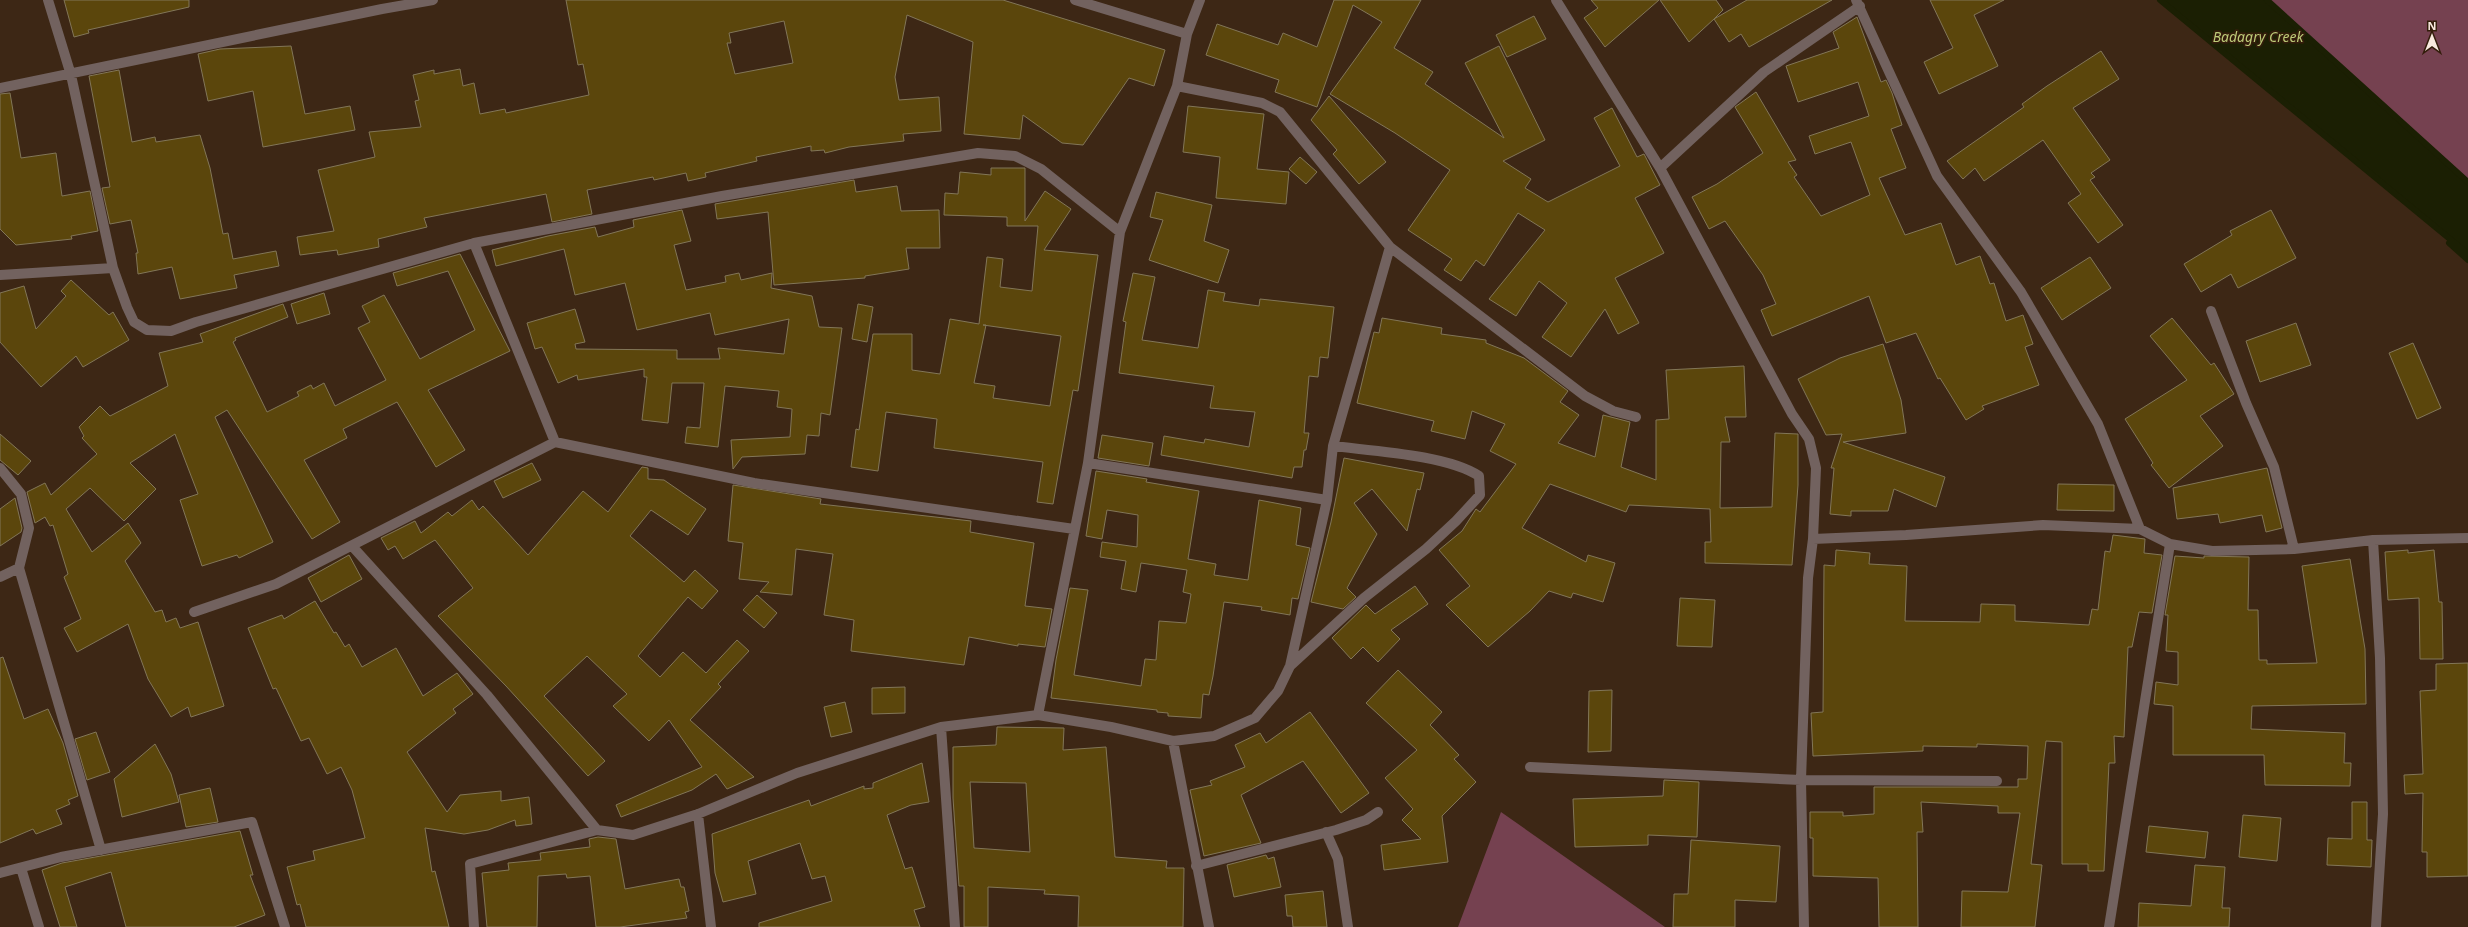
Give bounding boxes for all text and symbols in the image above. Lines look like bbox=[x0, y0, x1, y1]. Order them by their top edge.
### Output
north arrow bbox=[2412, 16, 2452, 56]
text: N bbox=[2428, 18, 2436, 33]
water label: Badagry Creek bbox=[2213, 27, 2304, 46]

